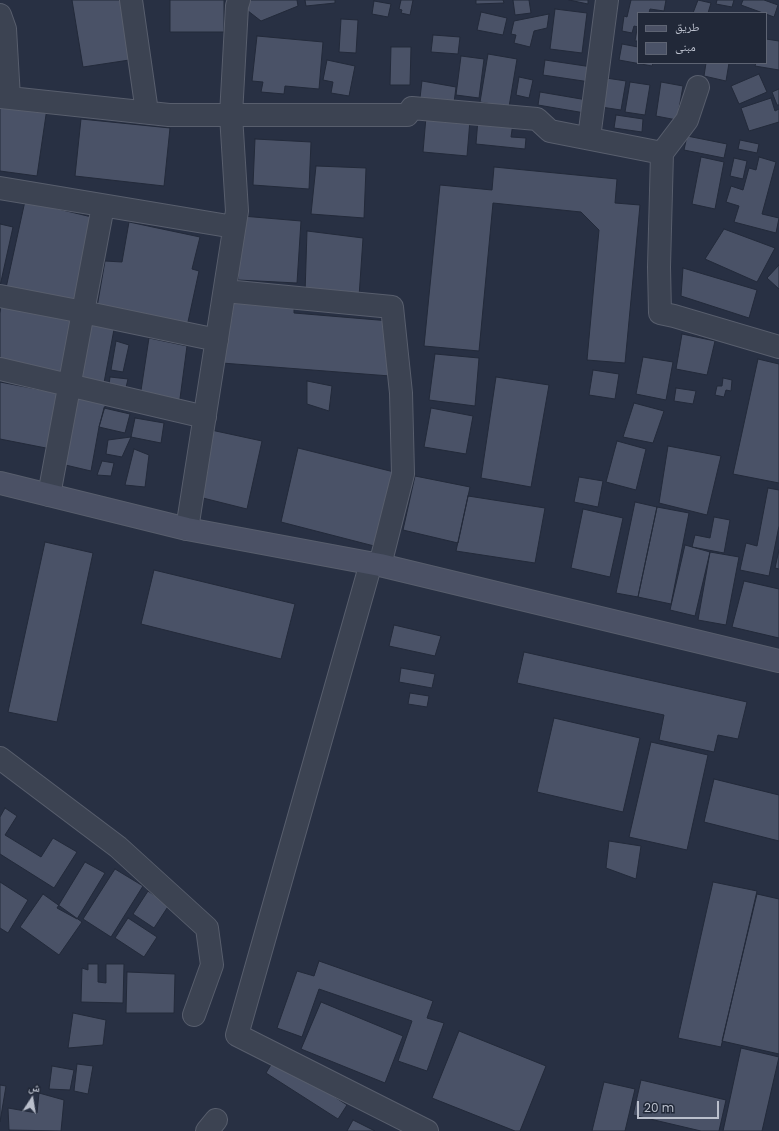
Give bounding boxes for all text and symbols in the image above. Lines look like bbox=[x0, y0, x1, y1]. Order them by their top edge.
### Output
legend bbox=[637, 12, 767, 64]
text: طريق bbox=[675, 18, 700, 35]
text: مبنى bbox=[675, 38, 696, 55]
text: ش bbox=[27, 1078, 42, 1096]
north arrow bbox=[12, 1079, 52, 1119]
scale bar bbox=[639, 1093, 721, 1119]
text: 20 m bbox=[644, 1099, 674, 1116]

